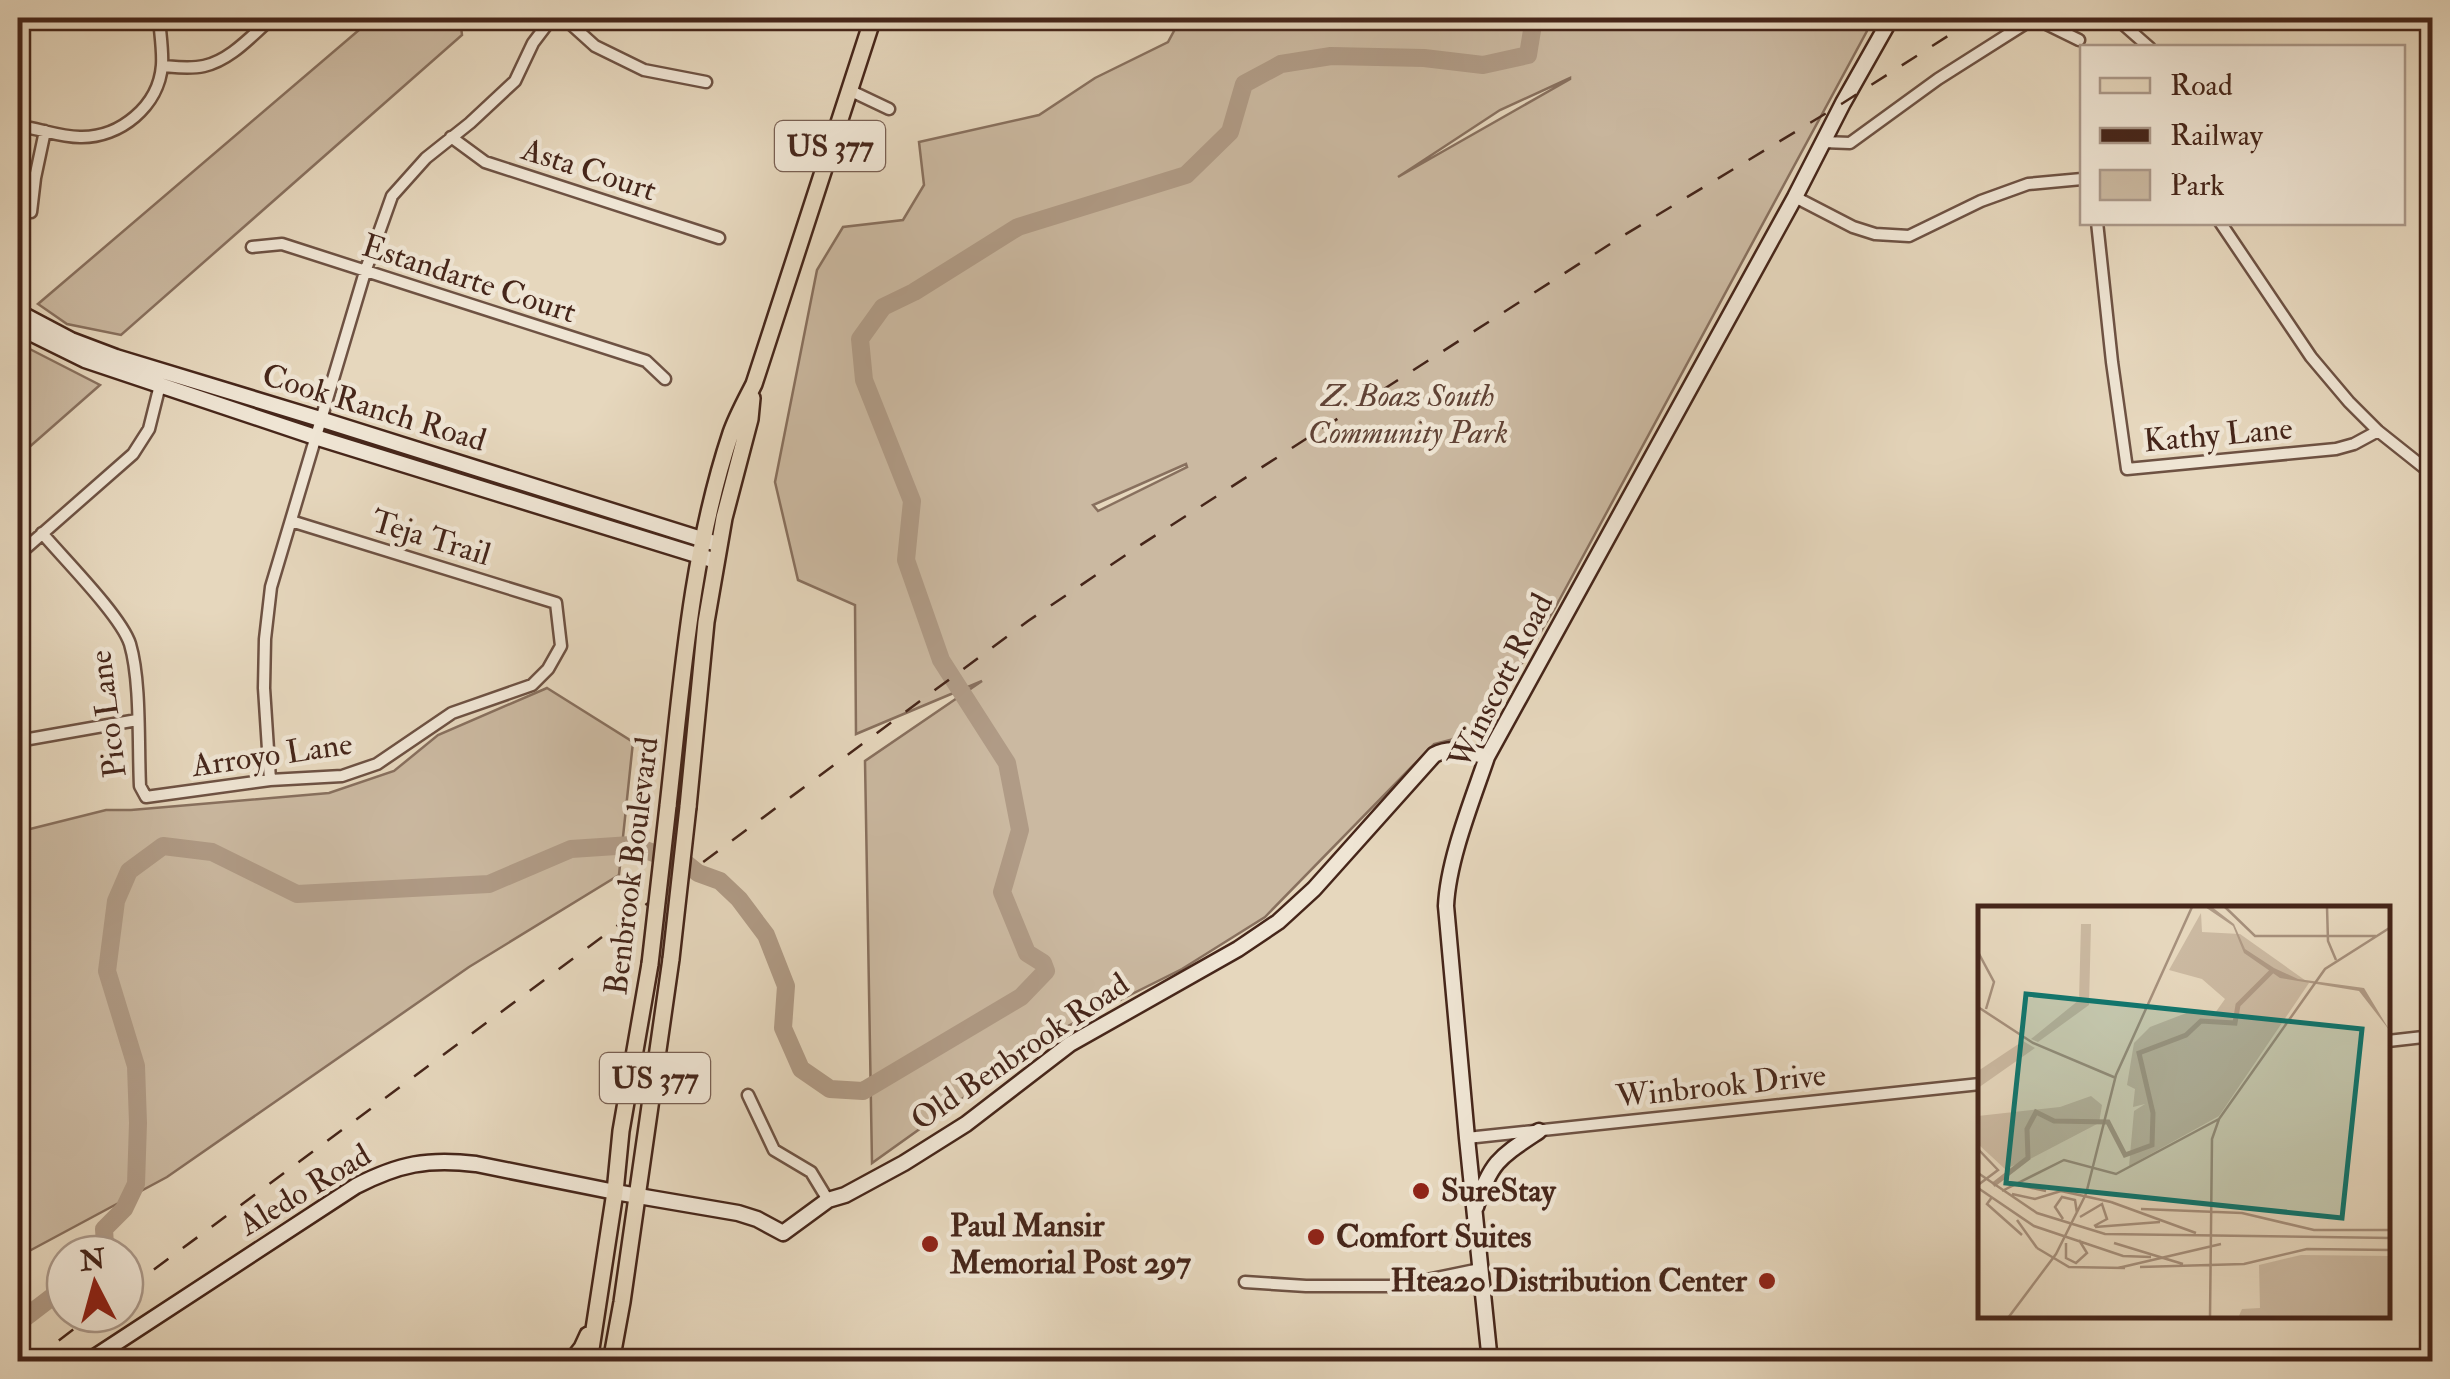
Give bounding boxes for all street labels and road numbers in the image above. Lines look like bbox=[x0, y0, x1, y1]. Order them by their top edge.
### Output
road number: US 377 bbox=[775, 121, 885, 171]
street label: Asta Court bbox=[516, 129, 661, 211]
street label: Estandarte Court bbox=[357, 226, 581, 332]
street label: Cook Ranch Road bbox=[257, 355, 491, 461]
street label: Kathy Lane bbox=[2142, 409, 2294, 461]
street label: Teja Trail bbox=[367, 501, 495, 575]
street label: Winscott Road bbox=[1439, 587, 1562, 776]
street label: Pico Lane bbox=[80, 648, 136, 780]
street label: Arroyo Lane bbox=[188, 724, 355, 786]
street label: Benbrook Boulevard bbox=[596, 735, 668, 997]
street label: Old Benbrook Road bbox=[903, 964, 1137, 1140]
road number: US 377 bbox=[600, 1053, 710, 1103]
street label: Winbrook Drive bbox=[1613, 1055, 1828, 1117]
street label: Aledo Road bbox=[231, 1135, 378, 1245]

